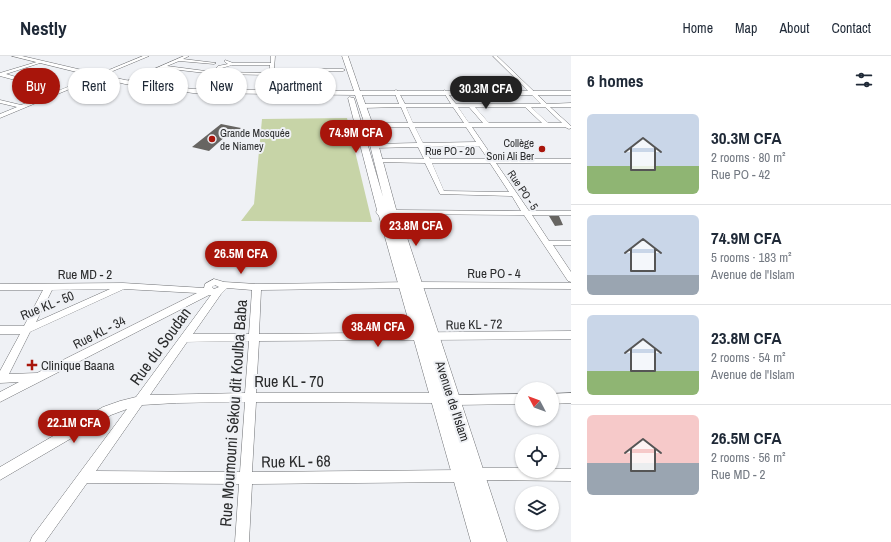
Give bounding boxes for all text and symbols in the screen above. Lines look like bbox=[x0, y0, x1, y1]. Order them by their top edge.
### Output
text: Nestly bbox=[20, 15, 67, 41]
text: Home bbox=[682, 19, 713, 37]
text: Map bbox=[735, 19, 757, 37]
text: About bbox=[779, 19, 809, 37]
text: Contact bbox=[831, 19, 871, 37]
chip: Buy bbox=[12, 68, 60, 104]
chip: Rent bbox=[68, 68, 120, 104]
chip: Filters bbox=[128, 68, 188, 104]
chip: New bbox=[196, 68, 247, 104]
chip: Apartment bbox=[255, 68, 336, 104]
text: 6 homes bbox=[587, 69, 644, 92]
icon: filters bbox=[853, 69, 875, 91]
pin: 30.3M CFA bbox=[440, 76, 532, 110]
text: 30.3M CFA bbox=[459, 80, 513, 97]
pin: 74.9M CFA bbox=[310, 120, 402, 154]
text: 74.9M CFA bbox=[329, 124, 383, 141]
place label: Grande Mosquée de Niamey bbox=[220, 126, 290, 153]
text: 30.3M CFA bbox=[711, 126, 782, 149]
icon: home bbox=[619, 130, 667, 178]
marker: Grande Mosquée de Niamey bbox=[207, 134, 217, 144]
place label: Collège Soni Ali Ber bbox=[486, 136, 534, 163]
street label: Rue PO - 20 bbox=[425, 144, 475, 158]
marker: Collège Soni Ali Ber bbox=[537, 144, 547, 154]
text: 2 rooms · 80 m² bbox=[711, 149, 786, 166]
text: Rue PO - 42 bbox=[711, 166, 770, 183]
street label: Rue PO - 5 bbox=[505, 167, 541, 213]
pin: 23.8M CFA bbox=[370, 213, 462, 247]
text: 23.8M CFA bbox=[389, 217, 443, 234]
text: 74.9M CFA bbox=[711, 226, 782, 249]
icon: home bbox=[619, 231, 667, 279]
pin: 26.5M CFA bbox=[195, 241, 287, 275]
text: 26.5M CFA bbox=[214, 245, 268, 262]
text: 5 rooms · 183 m² bbox=[711, 249, 792, 266]
street label: Rue PO - 4 bbox=[467, 265, 521, 282]
street label: Rue MD - 2 bbox=[58, 266, 112, 283]
text: Avenue de l'Islam bbox=[711, 266, 795, 283]
street label: Rue KL - 50 bbox=[18, 287, 77, 324]
street label: Rue Moumouni Sékou dit Koulba Baba bbox=[214, 298, 252, 527]
street label: Rue du Soudan bbox=[124, 303, 196, 389]
street label: Rue KL - 34 bbox=[70, 312, 128, 353]
pin: 38.4M CFA bbox=[332, 314, 424, 348]
street label: Rue KL - 72 bbox=[446, 316, 502, 333]
text: 38.4M CFA bbox=[351, 318, 405, 335]
text: 23.8M CFA bbox=[711, 326, 782, 349]
icon: home bbox=[619, 331, 667, 379]
text: 2 rooms · 54 m² bbox=[711, 349, 786, 366]
place label: Clinique Baana bbox=[41, 357, 115, 374]
street label: Avenue de l'Islam bbox=[431, 358, 474, 444]
marker: Clinique Baana bbox=[26, 359, 38, 371]
text: Avenue de l'Islam bbox=[711, 366, 795, 383]
street label: Rue KL - 70 bbox=[254, 370, 324, 392]
north arrow bbox=[515, 382, 559, 426]
map controls bbox=[515, 382, 559, 530]
pin: 22.1M CFA bbox=[28, 410, 120, 444]
text: 22.1M CFA bbox=[47, 414, 101, 431]
text: 26.5M CFA bbox=[711, 426, 782, 449]
icon: home bbox=[619, 431, 667, 479]
button: locate bbox=[515, 434, 559, 478]
street label: Rue KL - 68 bbox=[261, 449, 331, 473]
text: 2 rooms · 56 m² bbox=[711, 449, 786, 466]
text: Rue MD - 2 bbox=[711, 466, 766, 483]
button: layers bbox=[515, 486, 559, 530]

